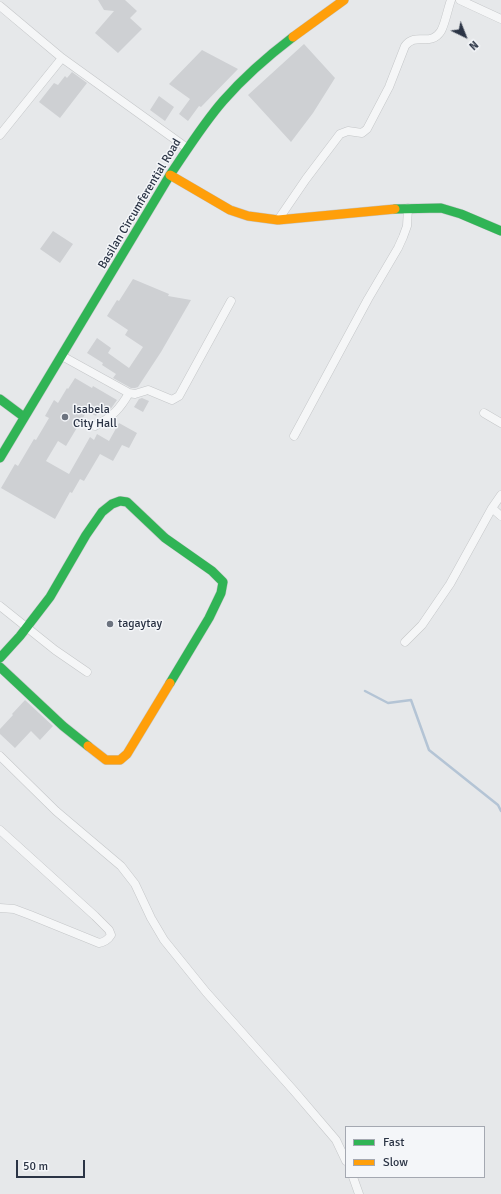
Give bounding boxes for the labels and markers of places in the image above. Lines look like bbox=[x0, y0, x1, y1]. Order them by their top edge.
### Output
place label: Isabela City Hall bbox=[73, 403, 117, 431]
marker: Isabela City Hall bbox=[60, 412, 70, 422]
place label: tagaytay bbox=[118, 617, 162, 631]
marker: tagaytay bbox=[105, 619, 115, 629]

